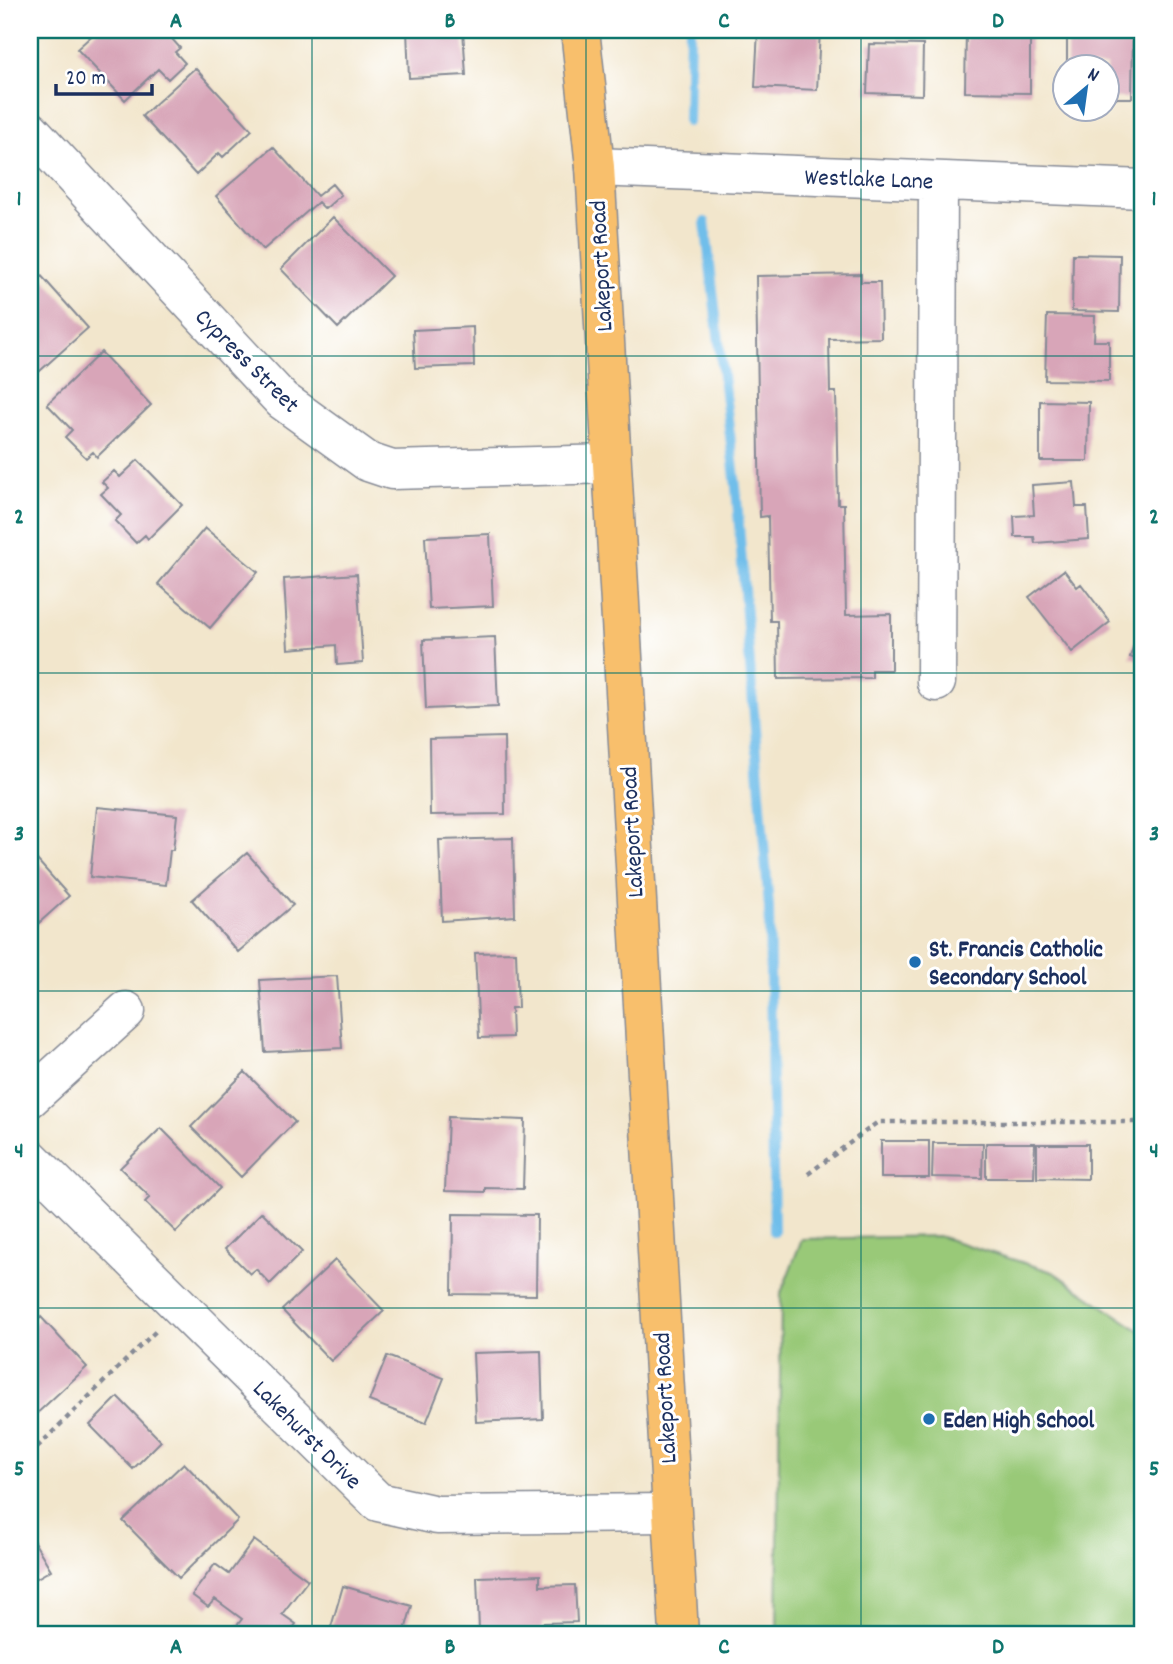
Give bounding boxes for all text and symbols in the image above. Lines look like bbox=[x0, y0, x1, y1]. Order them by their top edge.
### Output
text: A bbox=[170, 6, 182, 39]
text: B bbox=[445, 6, 456, 39]
text: C bbox=[718, 6, 730, 39]
text: D bbox=[992, 6, 1004, 39]
scale bar bbox=[56, 52, 152, 96]
north arrow bbox=[1050, 52, 1120, 122]
text: N bbox=[1082, 62, 1103, 90]
text: 20 m bbox=[66, 65, 106, 95]
street label: Westlake Lane bbox=[804, 162, 934, 200]
text: 1 bbox=[16, 184, 22, 217]
text: 1 bbox=[1151, 184, 1157, 217]
street label: Lakeport Road bbox=[583, 199, 623, 332]
street label: Cypress Street bbox=[186, 302, 306, 422]
text: 2 bbox=[14, 502, 24, 535]
text: 2 bbox=[1149, 502, 1159, 535]
street label: Lakeport Road bbox=[614, 765, 654, 898]
text: 3 bbox=[14, 819, 24, 852]
text: 3 bbox=[1149, 819, 1159, 852]
place label: St. Francis Catholic Secondary School bbox=[929, 934, 1103, 996]
marker: St. Francis Catholic Secondary School bbox=[907, 954, 923, 970]
text: 4 bbox=[14, 1136, 24, 1169]
text: 4 bbox=[1149, 1136, 1159, 1169]
street label: Lakeport Road bbox=[647, 1331, 687, 1464]
street label: Lakehurst Drive bbox=[244, 1374, 368, 1498]
place label: Eden High School bbox=[943, 1405, 1095, 1439]
marker: Eden High School bbox=[921, 1411, 937, 1427]
text: 5 bbox=[14, 1454, 24, 1487]
text: 5 bbox=[1149, 1454, 1159, 1487]
text: A bbox=[170, 1632, 182, 1664]
text: B bbox=[445, 1632, 456, 1664]
text: C bbox=[718, 1632, 730, 1664]
text: D bbox=[992, 1632, 1004, 1664]

